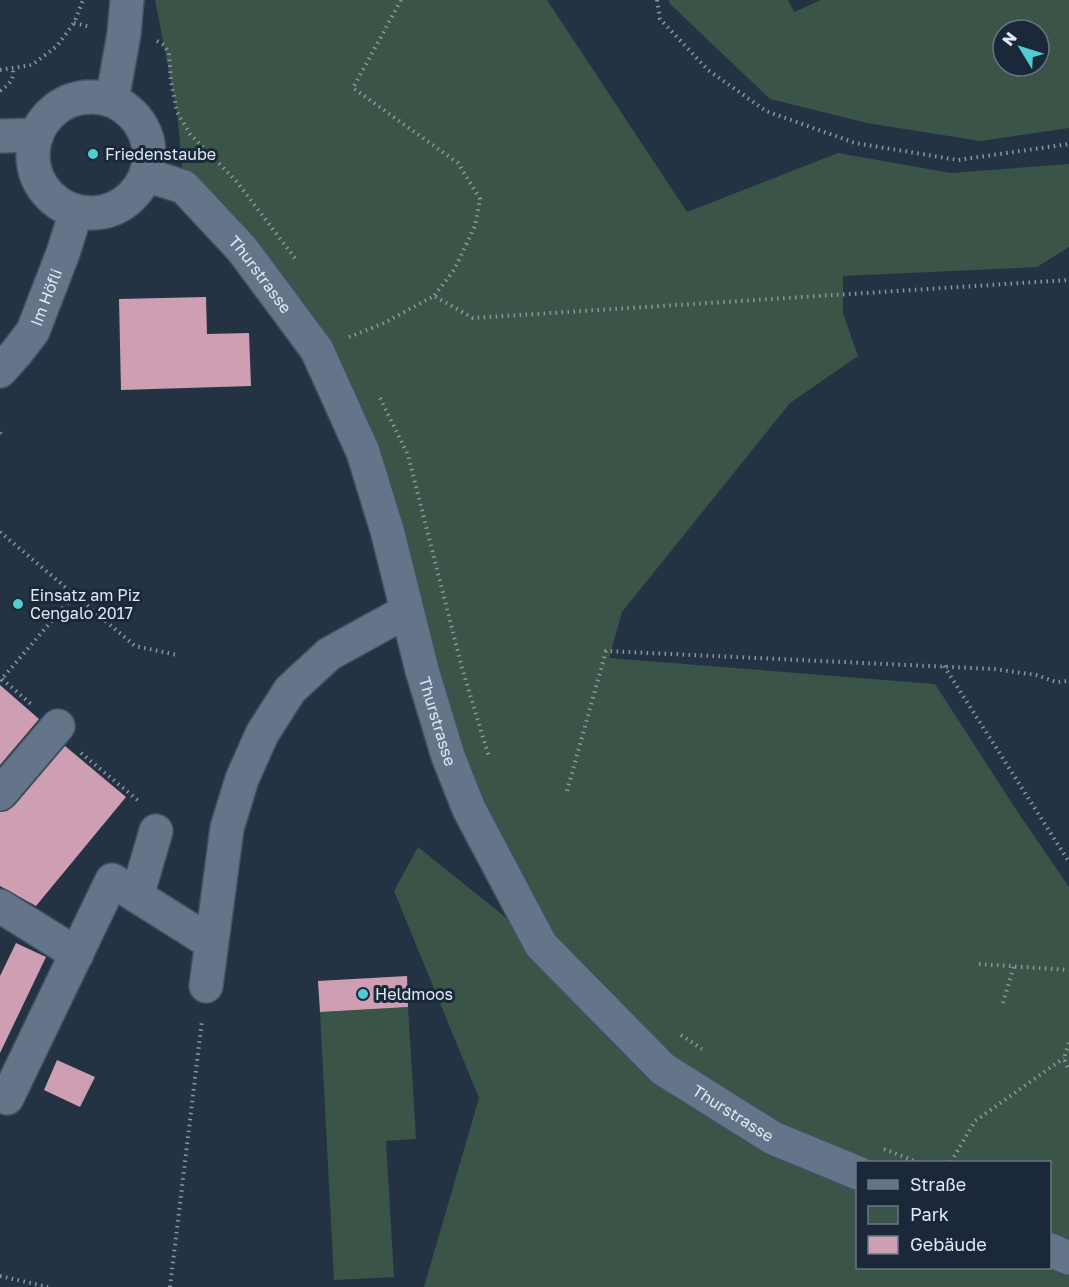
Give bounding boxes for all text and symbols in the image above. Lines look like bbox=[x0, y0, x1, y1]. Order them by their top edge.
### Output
north arrow bbox=[991, 18, 1051, 78]
text: N bbox=[998, 28, 1021, 50]
place label: Friedenstaube bbox=[105, 144, 216, 164]
marker: Friedenstaube bbox=[86, 147, 100, 161]
street label: Thurstrasse bbox=[225, 231, 296, 317]
street label: Im Höfli bbox=[26, 266, 66, 329]
place label: Einsatz am Piz Cengalo 2017 bbox=[30, 585, 140, 623]
marker: Einsatz am Piz Cengalo 2017 bbox=[11, 597, 25, 611]
street label: Thurstrasse bbox=[415, 674, 461, 769]
place label: Heldmoos bbox=[375, 984, 453, 1004]
marker: Heldmoos bbox=[356, 987, 370, 1001]
street label: Thurstrasse bbox=[689, 1080, 778, 1146]
legend bbox=[856, 1161, 1051, 1269]
text: Straße bbox=[910, 1173, 966, 1195]
text: Park bbox=[910, 1203, 949, 1225]
text: Gebäude bbox=[910, 1233, 987, 1255]

